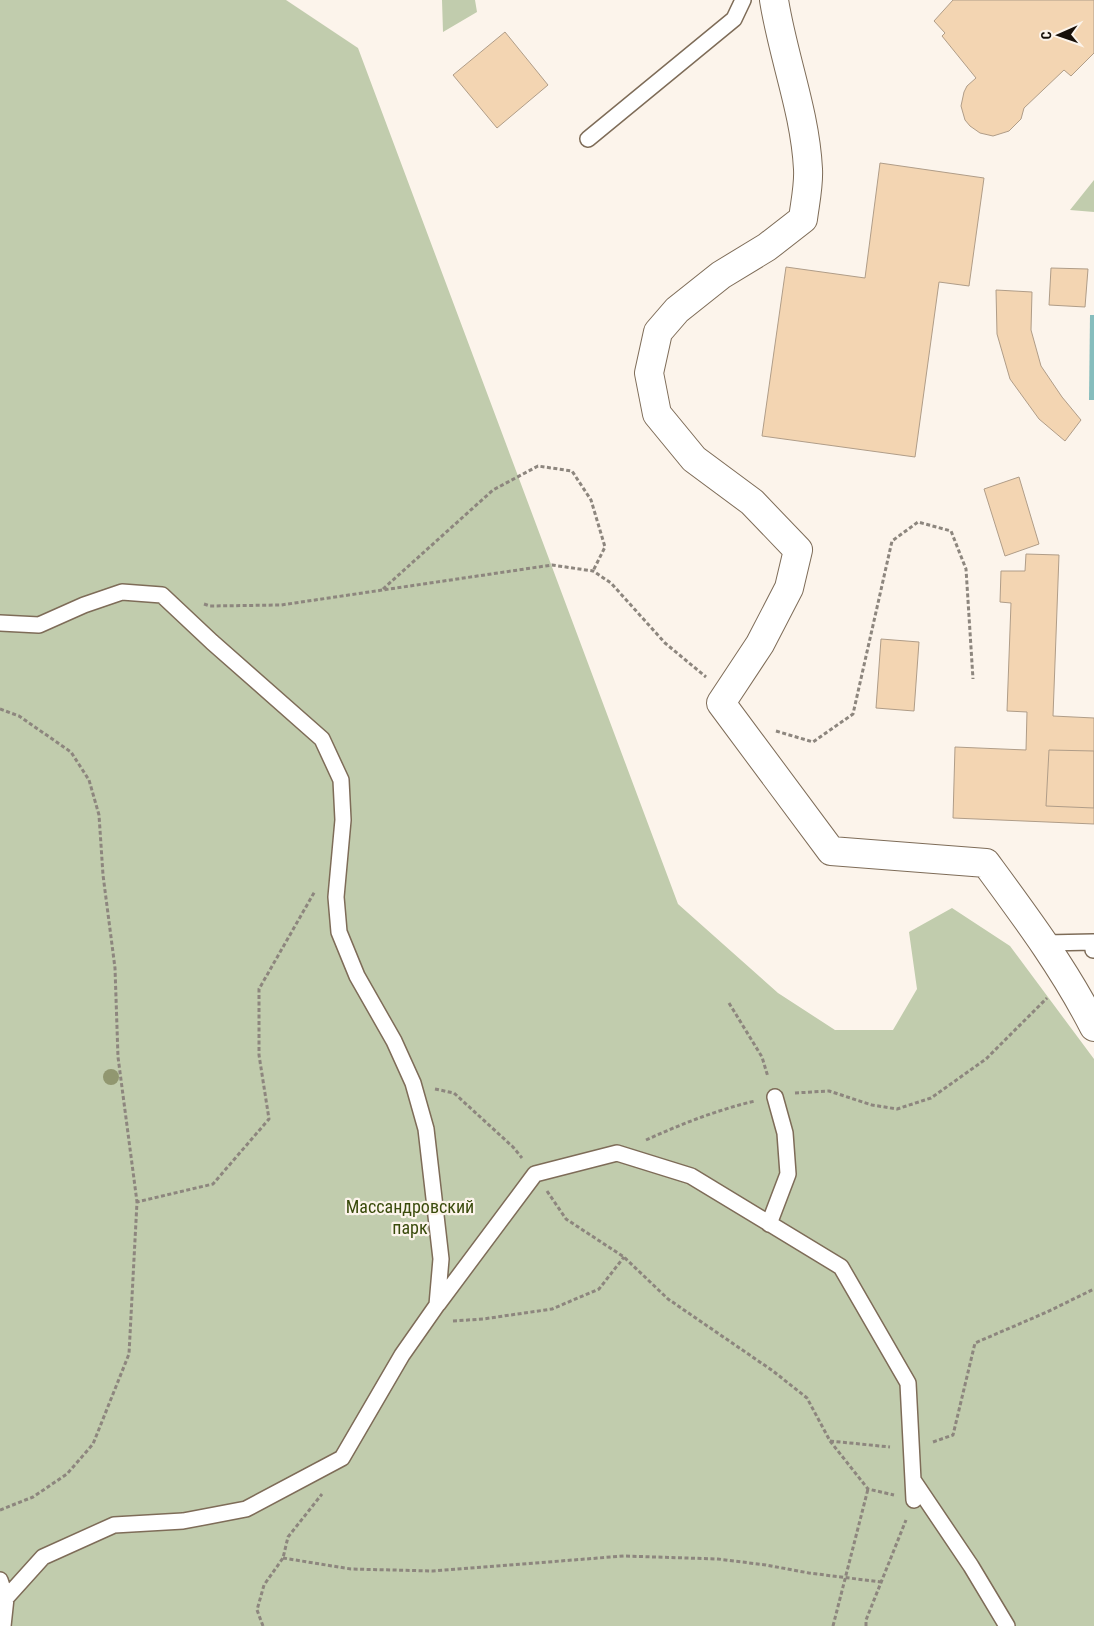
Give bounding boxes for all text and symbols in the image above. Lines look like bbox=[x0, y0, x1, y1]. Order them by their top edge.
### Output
north arrow bbox=[1034, 10, 1084, 60]
text: С bbox=[1038, 31, 1054, 40]
park label: Массандровский парк bbox=[346, 1196, 474, 1238]

